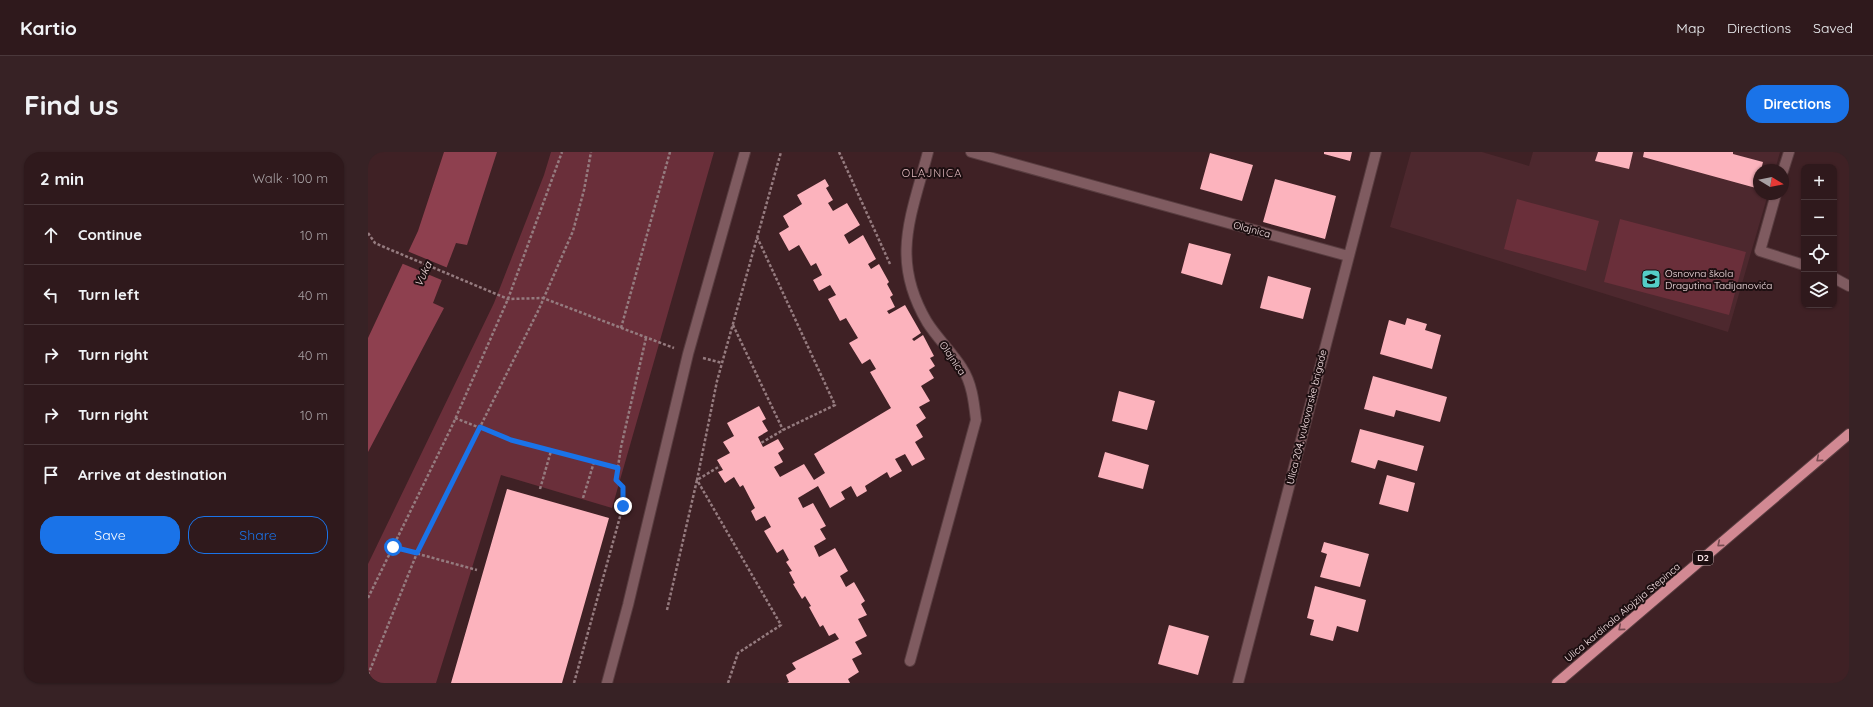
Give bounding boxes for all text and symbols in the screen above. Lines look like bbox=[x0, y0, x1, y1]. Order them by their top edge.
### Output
text: Kartio bbox=[20, 16, 77, 40]
text: Map bbox=[1676, 19, 1705, 37]
text: Directions bbox=[1727, 19, 1791, 37]
text: Saved bbox=[1813, 19, 1853, 37]
button: Directions bbox=[1746, 85, 1849, 123]
text: Find us bbox=[24, 87, 118, 122]
north arrow bbox=[1753, 164, 1789, 200]
map controls bbox=[1801, 164, 1837, 308]
button: + bbox=[1801, 164, 1837, 200]
district label: OLAJNICA bbox=[902, 166, 962, 180]
text: 2 min bbox=[40, 168, 84, 189]
text: Walk · 100 m bbox=[252, 170, 328, 186]
button: − bbox=[1801, 200, 1837, 236]
street label: Olajnica bbox=[1232, 218, 1272, 241]
icon: ahead bbox=[40, 224, 62, 246]
text: Continue bbox=[78, 225, 142, 244]
text: 10 m bbox=[300, 227, 328, 243]
button: locate bbox=[1801, 236, 1837, 272]
water label: Vuka bbox=[411, 258, 435, 289]
place label: Osnovna škola Dragutina Tadijanovića bbox=[1665, 267, 1772, 292]
school or university icon: Osnovna škola Dragutina Tadijanovića bbox=[1640, 268, 1662, 290]
button: layers bbox=[1801, 272, 1837, 308]
icon: left bbox=[40, 284, 62, 306]
text: Turn left bbox=[78, 285, 140, 304]
text: 40 m bbox=[298, 287, 328, 303]
street label: Olajnica bbox=[937, 339, 969, 378]
icon: right bbox=[40, 344, 62, 366]
text: Turn right bbox=[78, 345, 149, 364]
text: 40 m bbox=[298, 347, 328, 363]
street label: Ulica 204. vukovarske brigade bbox=[1283, 348, 1330, 486]
icon: right bbox=[40, 404, 62, 426]
text: Turn right bbox=[78, 405, 149, 424]
text: 10 m bbox=[300, 407, 328, 423]
one-way arrow bbox=[1817, 455, 1824, 462]
icon: arrive bbox=[40, 464, 62, 486]
text: Arrive at destination bbox=[78, 465, 227, 484]
route end bbox=[614, 497, 632, 515]
button: Save bbox=[40, 516, 180, 554]
button: Share bbox=[188, 516, 328, 554]
route start bbox=[384, 538, 402, 556]
one-way arrow bbox=[1718, 539, 1725, 546]
road number: D2 bbox=[1693, 551, 1713, 565]
street label: Ulica kardinala Alojzija Stepinca bbox=[1562, 560, 1683, 665]
one-way arrow bbox=[1619, 623, 1626, 630]

